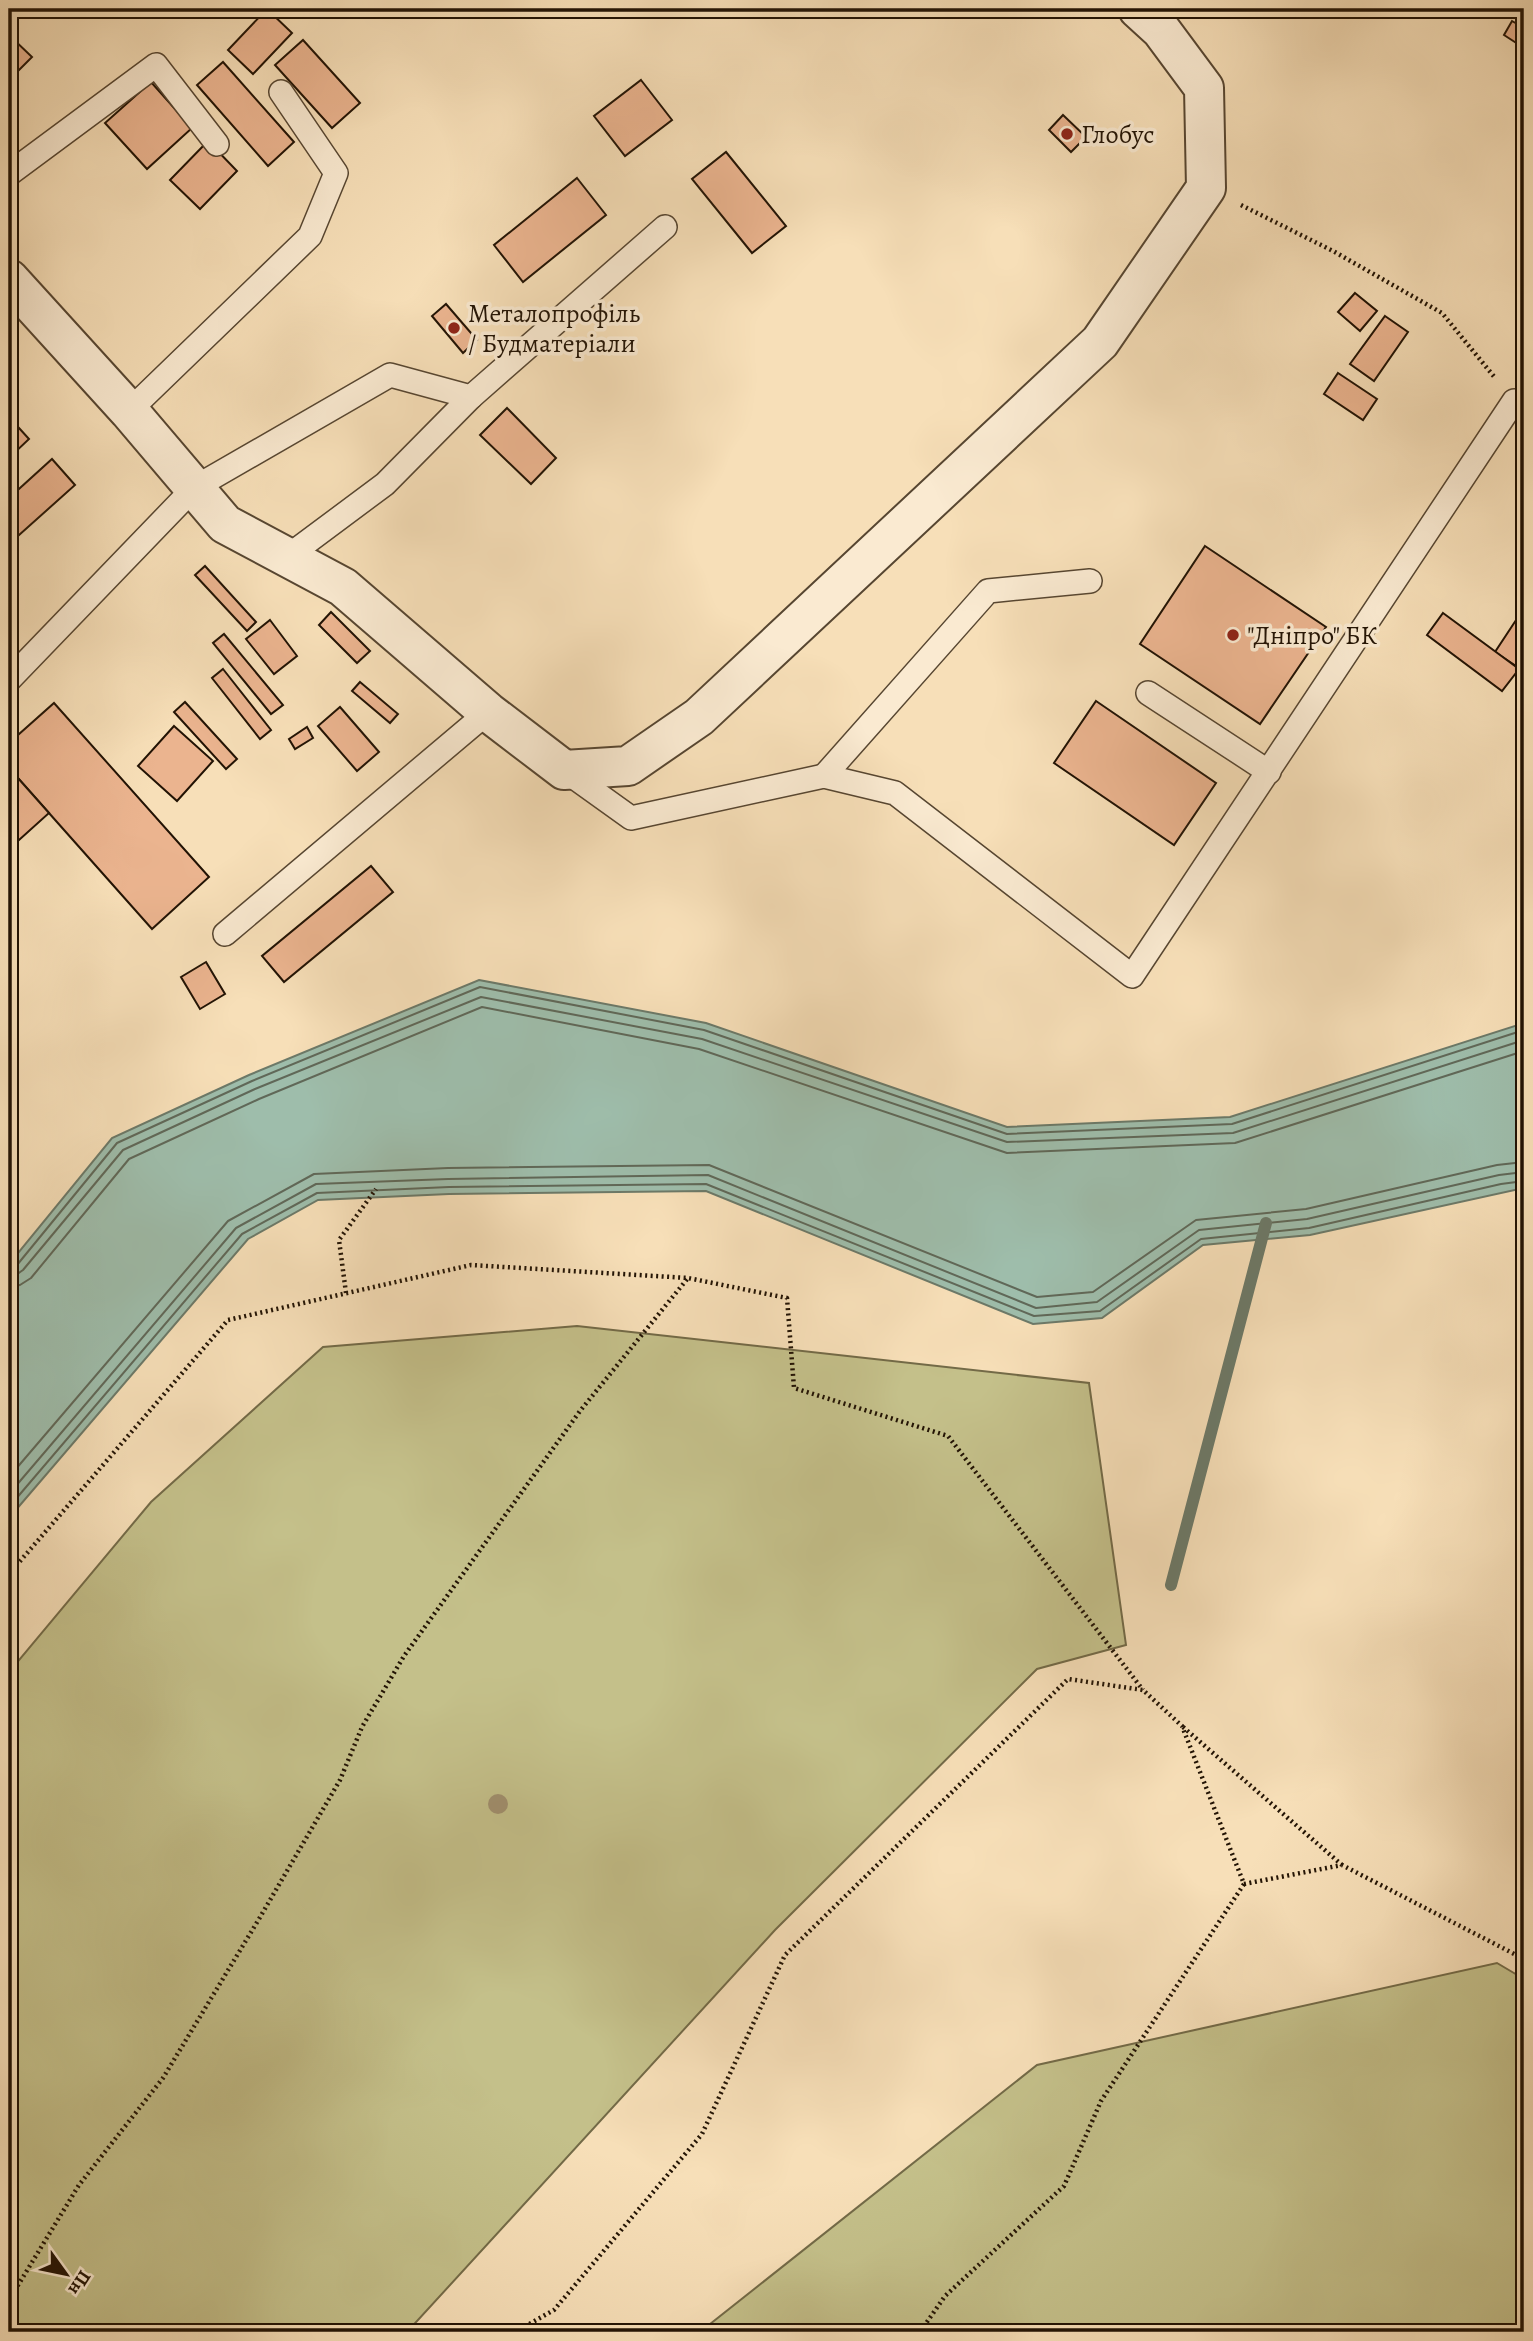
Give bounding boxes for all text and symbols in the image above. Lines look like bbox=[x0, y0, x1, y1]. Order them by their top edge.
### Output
place label: Глобус bbox=[1081, 117, 1154, 152]
marker: Глобус bbox=[1059, 126, 1075, 142]
place label: Металопрофіль / Будматеріали bbox=[468, 296, 640, 361]
marker: Металопрофіль / Будматеріали bbox=[446, 320, 462, 336]
place label: "Дніпро" БК bbox=[1247, 618, 1377, 653]
marker: "Дніпро" БК bbox=[1225, 627, 1241, 643]
north arrow bbox=[32, 2240, 102, 2310]
text: Пн bbox=[62, 2265, 97, 2300]

